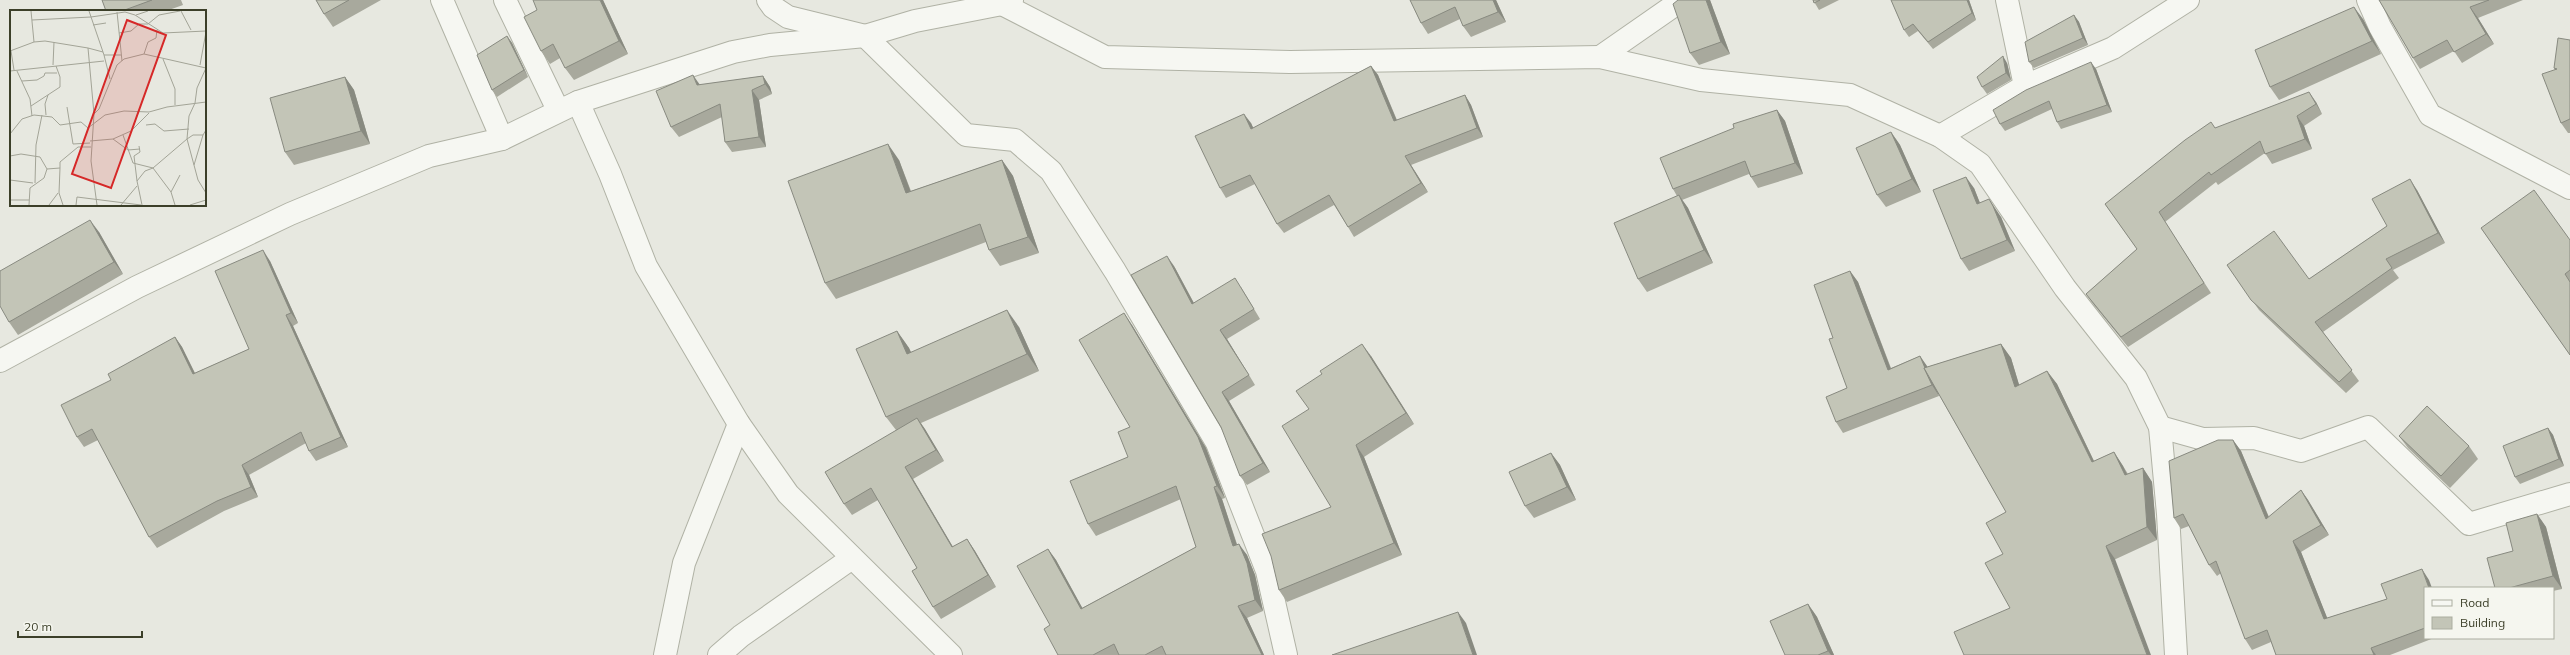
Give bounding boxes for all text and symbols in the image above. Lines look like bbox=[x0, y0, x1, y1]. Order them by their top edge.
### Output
inset map bbox=[10, 10, 206, 206]
legend bbox=[2424, 587, 2554, 639]
text: Road bbox=[2460, 595, 2489, 610]
scale bar bbox=[18, 613, 142, 639]
text: Building bbox=[2460, 615, 2505, 630]
text: 20 m bbox=[24, 619, 52, 634]

